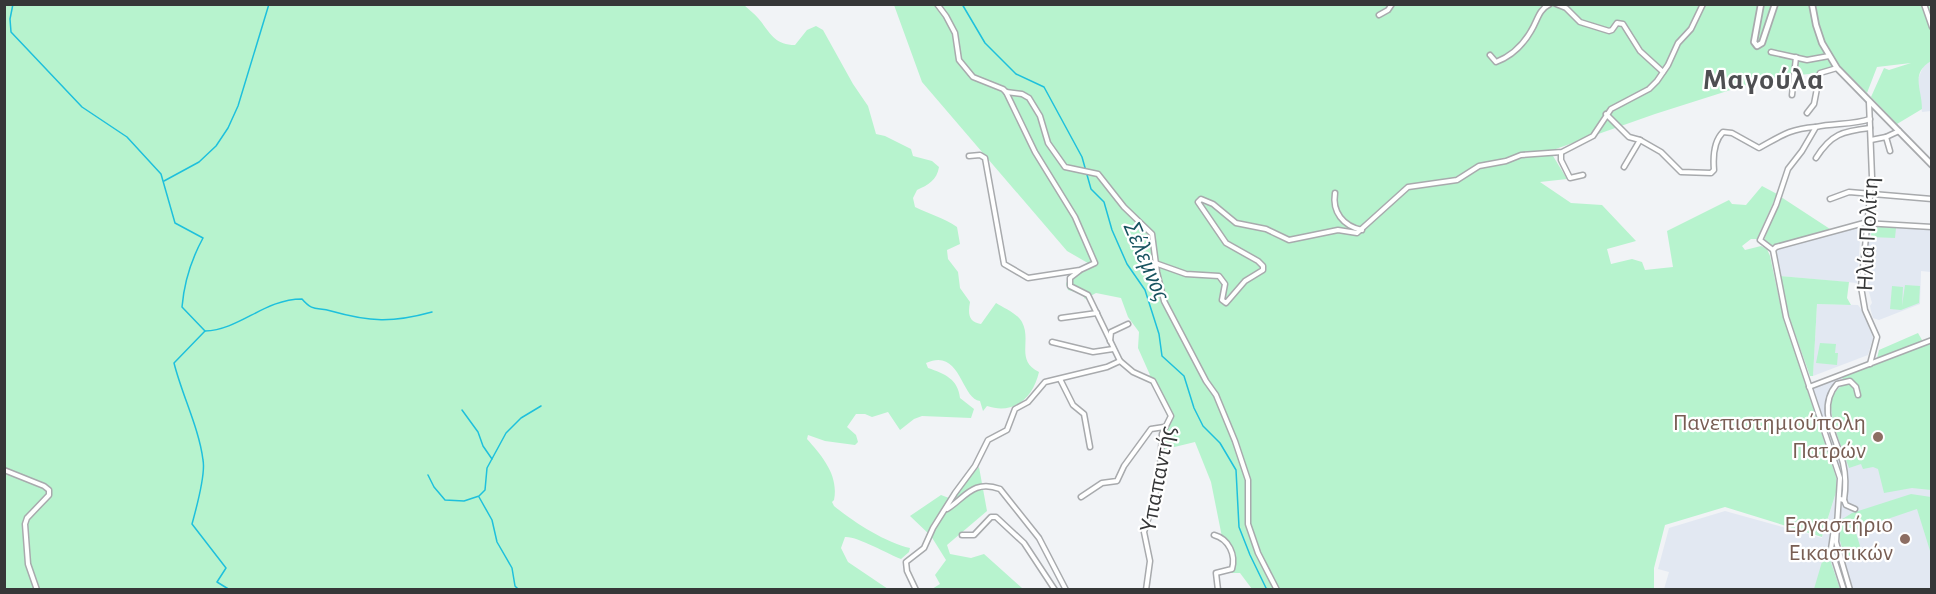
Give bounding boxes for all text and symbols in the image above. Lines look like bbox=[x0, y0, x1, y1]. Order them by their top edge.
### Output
district label: Μαγούλα bbox=[1703, 65, 1825, 95]
street label: Ηλία Πολίτη bbox=[1853, 176, 1883, 292]
water label: Σέλεμνος bbox=[1119, 218, 1175, 304]
place label: Πανεπιστημιούπολη Πατρών bbox=[1673, 411, 1866, 463]
street label: Υπαπαντής bbox=[1136, 424, 1180, 534]
marker: Πανεπιστημιούπολη Πατρών bbox=[1871, 430, 1885, 444]
place label: Εργαστήριο Εικαστικών bbox=[1784, 513, 1893, 565]
marker: Εργαστήριο Εικαστικών bbox=[1898, 532, 1912, 546]

